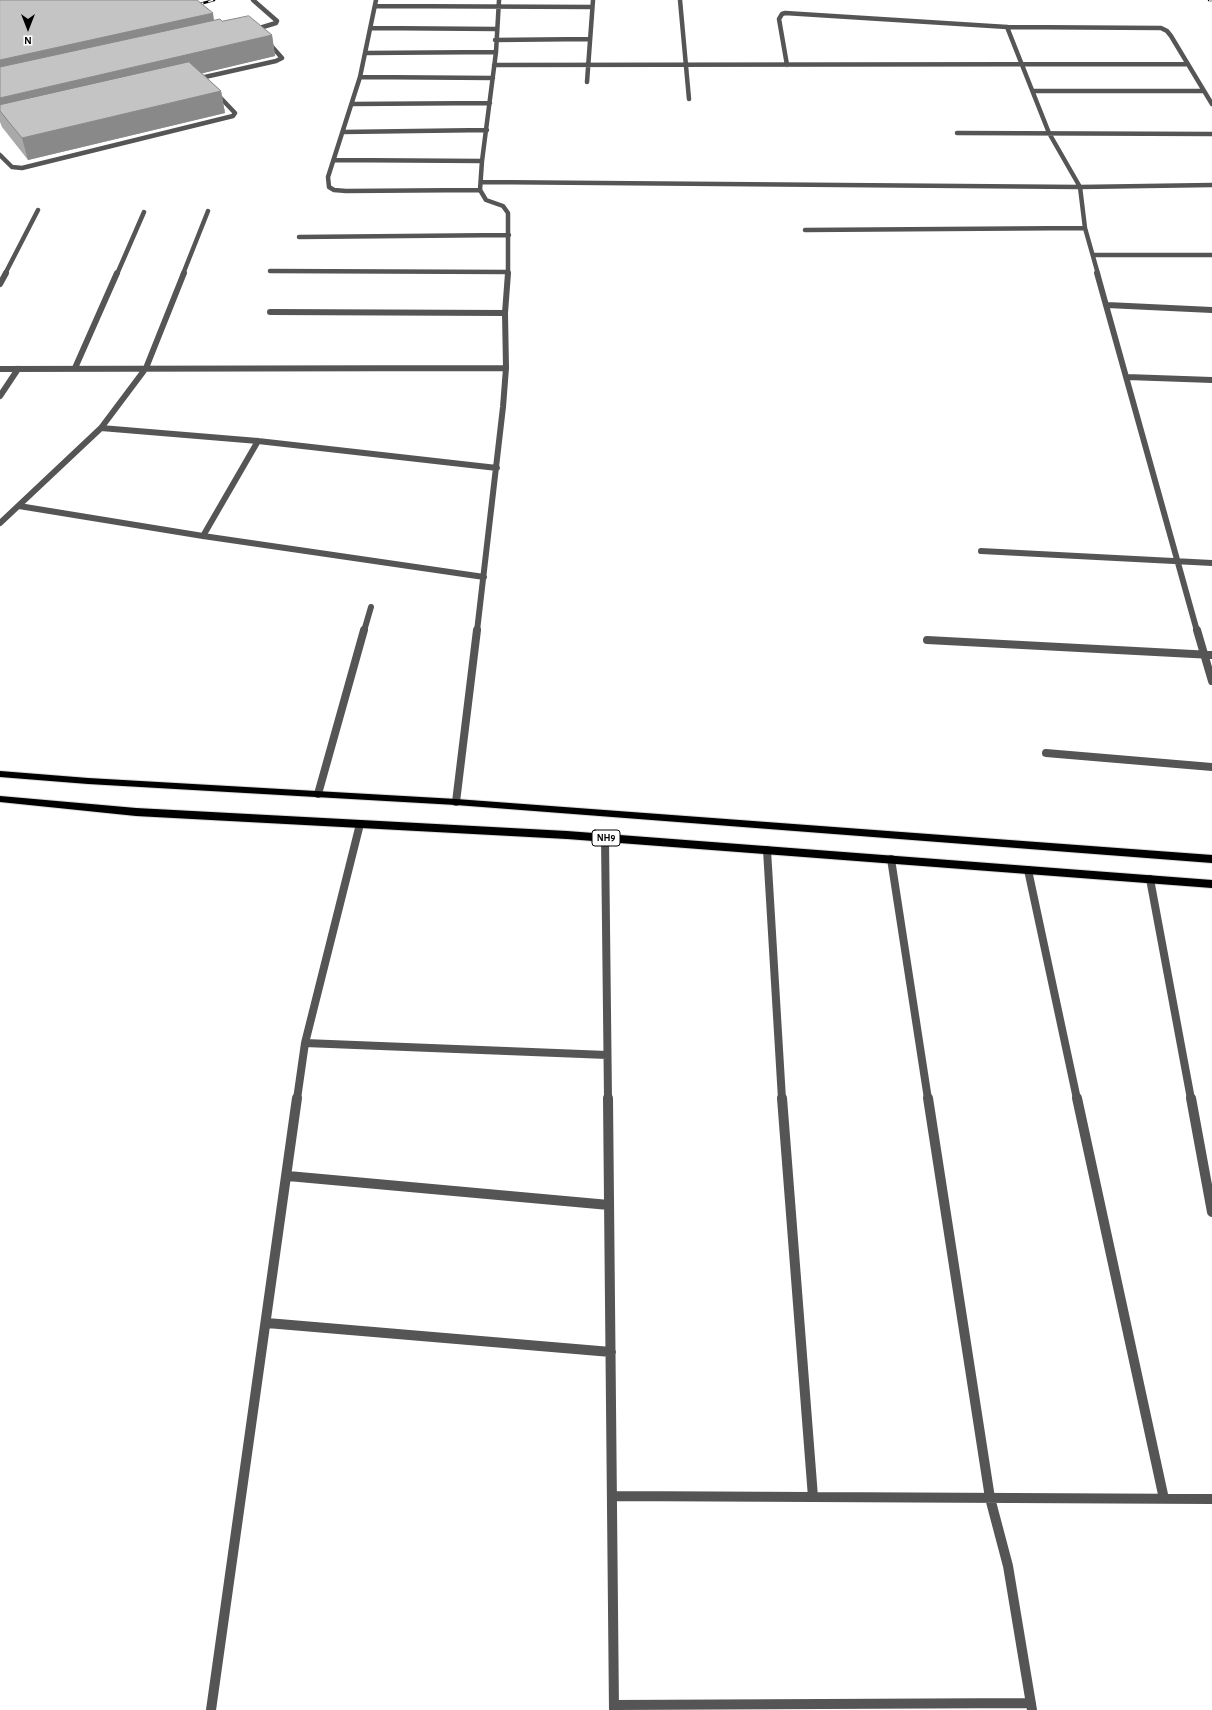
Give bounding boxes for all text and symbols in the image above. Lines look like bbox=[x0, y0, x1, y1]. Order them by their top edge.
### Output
north arrow bbox=[8, 8, 48, 48]
text: N bbox=[24, 35, 32, 46]
road number: NH9 bbox=[592, 830, 620, 846]

